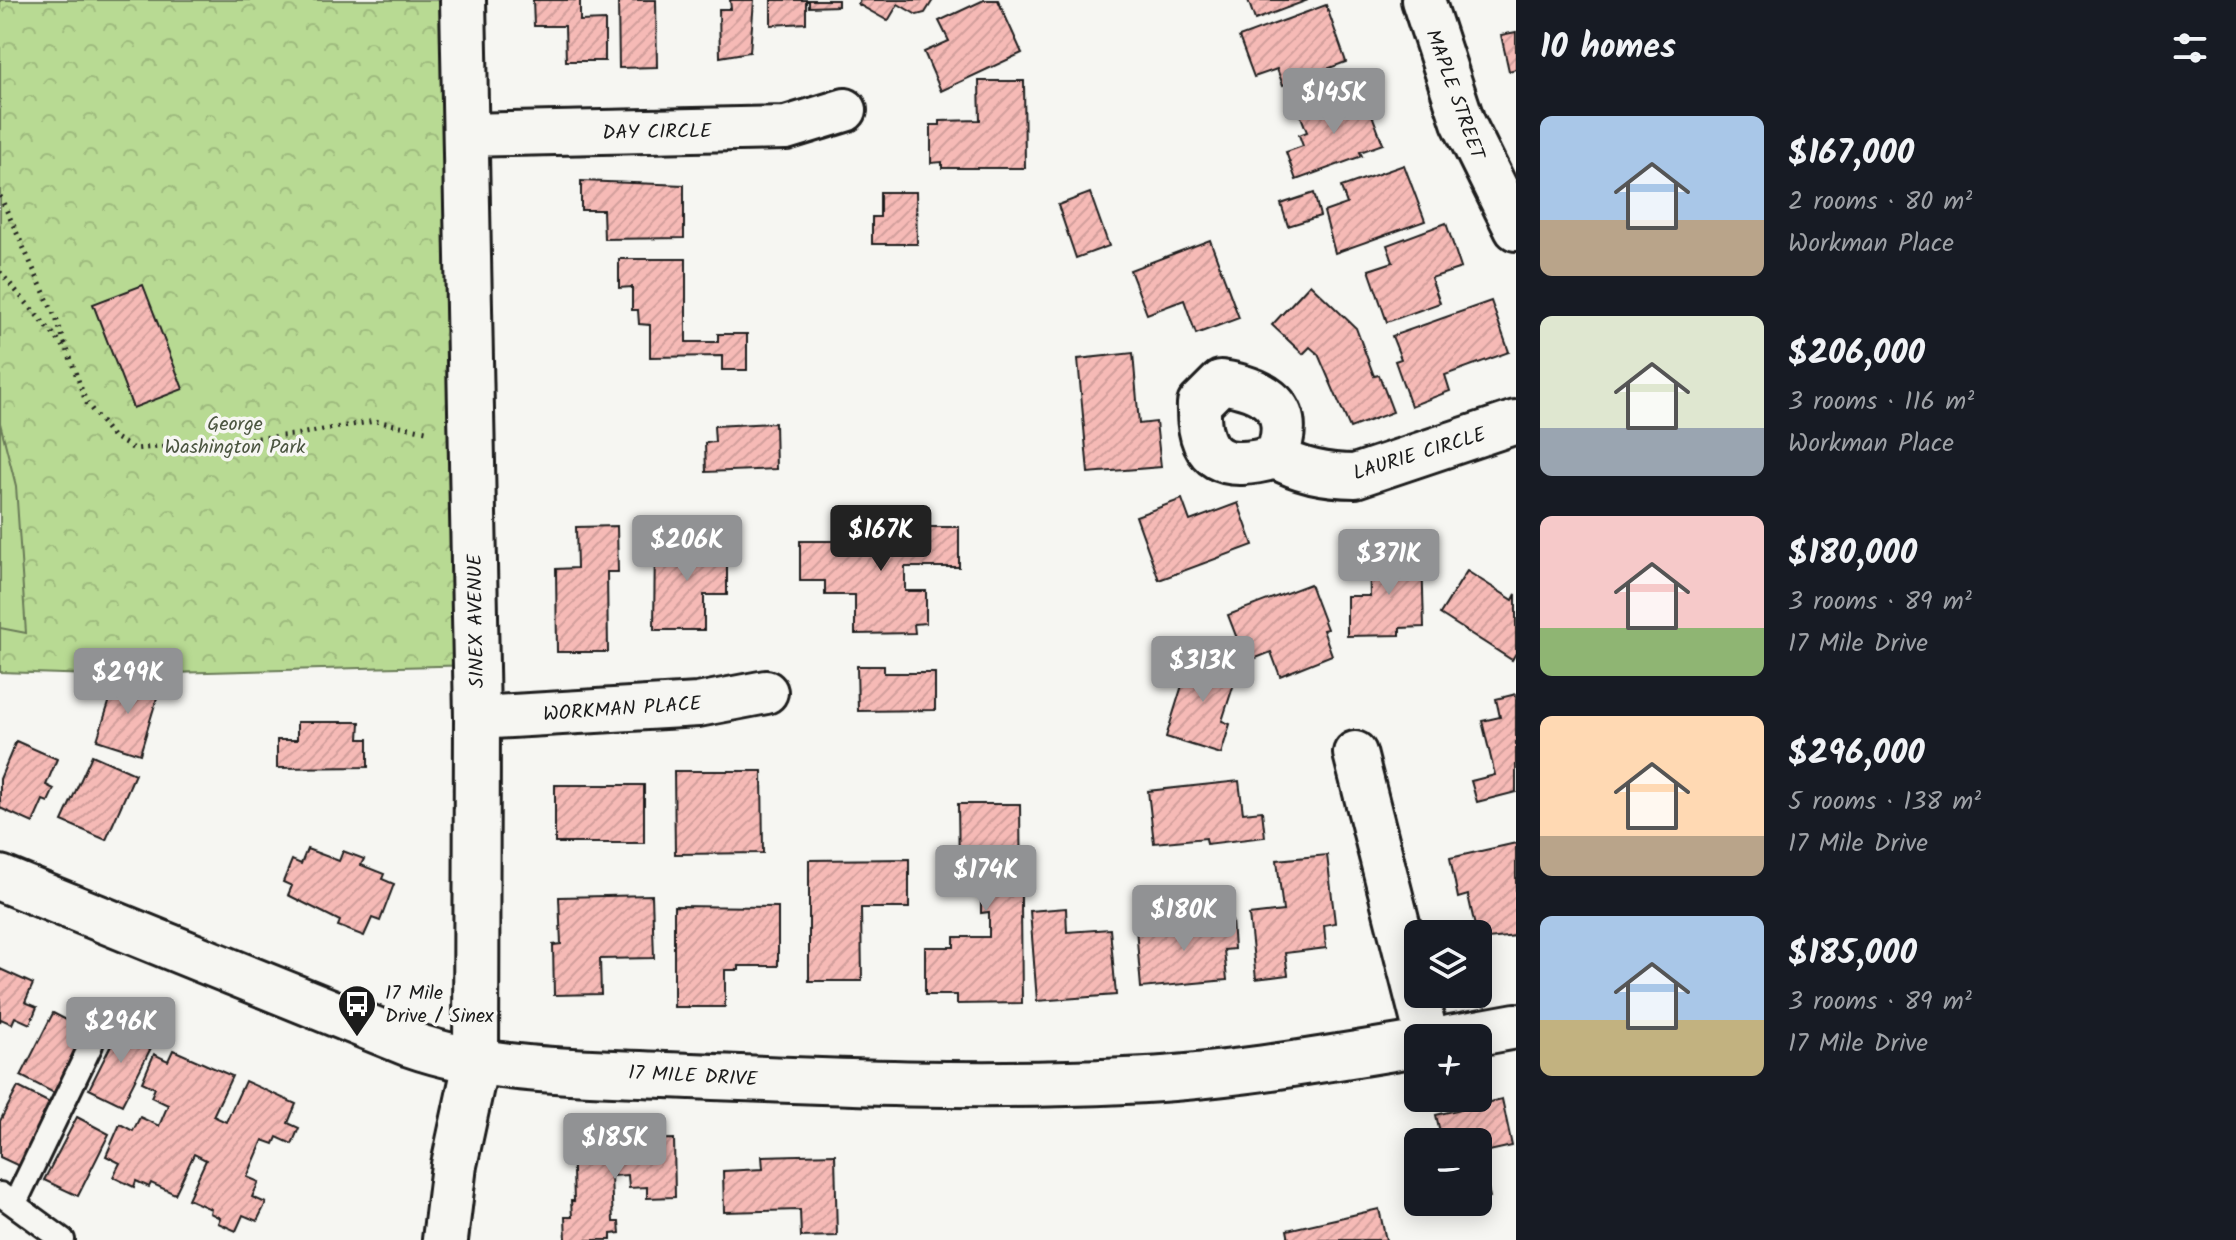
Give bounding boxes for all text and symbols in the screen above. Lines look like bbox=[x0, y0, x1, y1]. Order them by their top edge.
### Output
text: 10 homes bbox=[1540, 21, 1676, 75]
street label: MAPLE STREET bbox=[1416, 25, 1493, 166]
icon: filters bbox=[2168, 26, 2212, 70]
pin: $145K bbox=[1278, 68, 1390, 136]
text: $145K bbox=[1301, 73, 1367, 115]
street label: DAY CIRCLE bbox=[602, 116, 713, 150]
text: $167,000 bbox=[1788, 127, 1914, 181]
icon: home bbox=[1604, 148, 1700, 244]
text: 2 rooms · 80 m² bbox=[1788, 181, 1972, 223]
text: Workman Place bbox=[1788, 223, 1954, 265]
text: $206,000 bbox=[1788, 327, 1925, 381]
icon: home bbox=[1604, 348, 1700, 444]
text: 3 rooms · 116 m² bbox=[1788, 381, 1974, 423]
park label: George Washington Park bbox=[165, 409, 306, 464]
street label: LAURIE CIRCLE bbox=[1349, 419, 1491, 490]
text: Workman Place bbox=[1788, 423, 1954, 465]
pin: $167K bbox=[825, 505, 937, 573]
text: $167K bbox=[848, 510, 914, 552]
pin: $206K bbox=[631, 515, 743, 583]
text: $206K bbox=[650, 520, 724, 562]
text: $180,000 bbox=[1788, 527, 1917, 581]
pin: $371K bbox=[1333, 529, 1445, 597]
text: $371K bbox=[1356, 534, 1422, 576]
icon: home bbox=[1604, 548, 1700, 644]
street label: SINEX AVENUE bbox=[460, 552, 494, 688]
text: 3 rooms · 89 m² bbox=[1788, 581, 1972, 623]
text: 17 Mile Drive bbox=[1788, 623, 1928, 665]
pin: $313K bbox=[1147, 636, 1259, 704]
text: $313K bbox=[1169, 641, 1237, 683]
pin: $299K bbox=[72, 648, 184, 716]
text: $299K bbox=[92, 653, 164, 695]
street label: WORKMAN PLACE bbox=[542, 688, 704, 731]
text: $296,000 bbox=[1788, 727, 1925, 781]
icon: home bbox=[1604, 748, 1700, 844]
text: 5 rooms · 138 m² bbox=[1788, 781, 1981, 823]
text: 17 Mile Drive bbox=[1788, 823, 1928, 865]
pin: $174K bbox=[930, 845, 1042, 913]
text: $174K bbox=[953, 850, 1019, 892]
pin: $180K bbox=[1128, 885, 1240, 953]
text: $180K bbox=[1150, 890, 1218, 932]
map controls bbox=[1404, 920, 1492, 1216]
button: layers bbox=[1404, 920, 1492, 1008]
text: $185,000 bbox=[1788, 927, 1917, 981]
icon: home bbox=[1604, 948, 1700, 1044]
place label: 17 Mile Drive / Sinex bbox=[385, 978, 494, 1033]
text: 3 rooms · 89 m² bbox=[1788, 981, 1972, 1023]
bus stop icon: 17 Mile Drive / Sinex bbox=[336, 983, 378, 1038]
pin: $296K bbox=[65, 997, 177, 1065]
text: $296K bbox=[84, 1002, 158, 1044]
text: 17 Mile Drive bbox=[1788, 1023, 1928, 1065]
button: + bbox=[1404, 1024, 1492, 1112]
street label: 17 MILE DRIVE bbox=[628, 1058, 760, 1096]
pin: $185K bbox=[559, 1113, 671, 1181]
text: $185K bbox=[581, 1118, 649, 1160]
button: − bbox=[1404, 1128, 1492, 1216]

